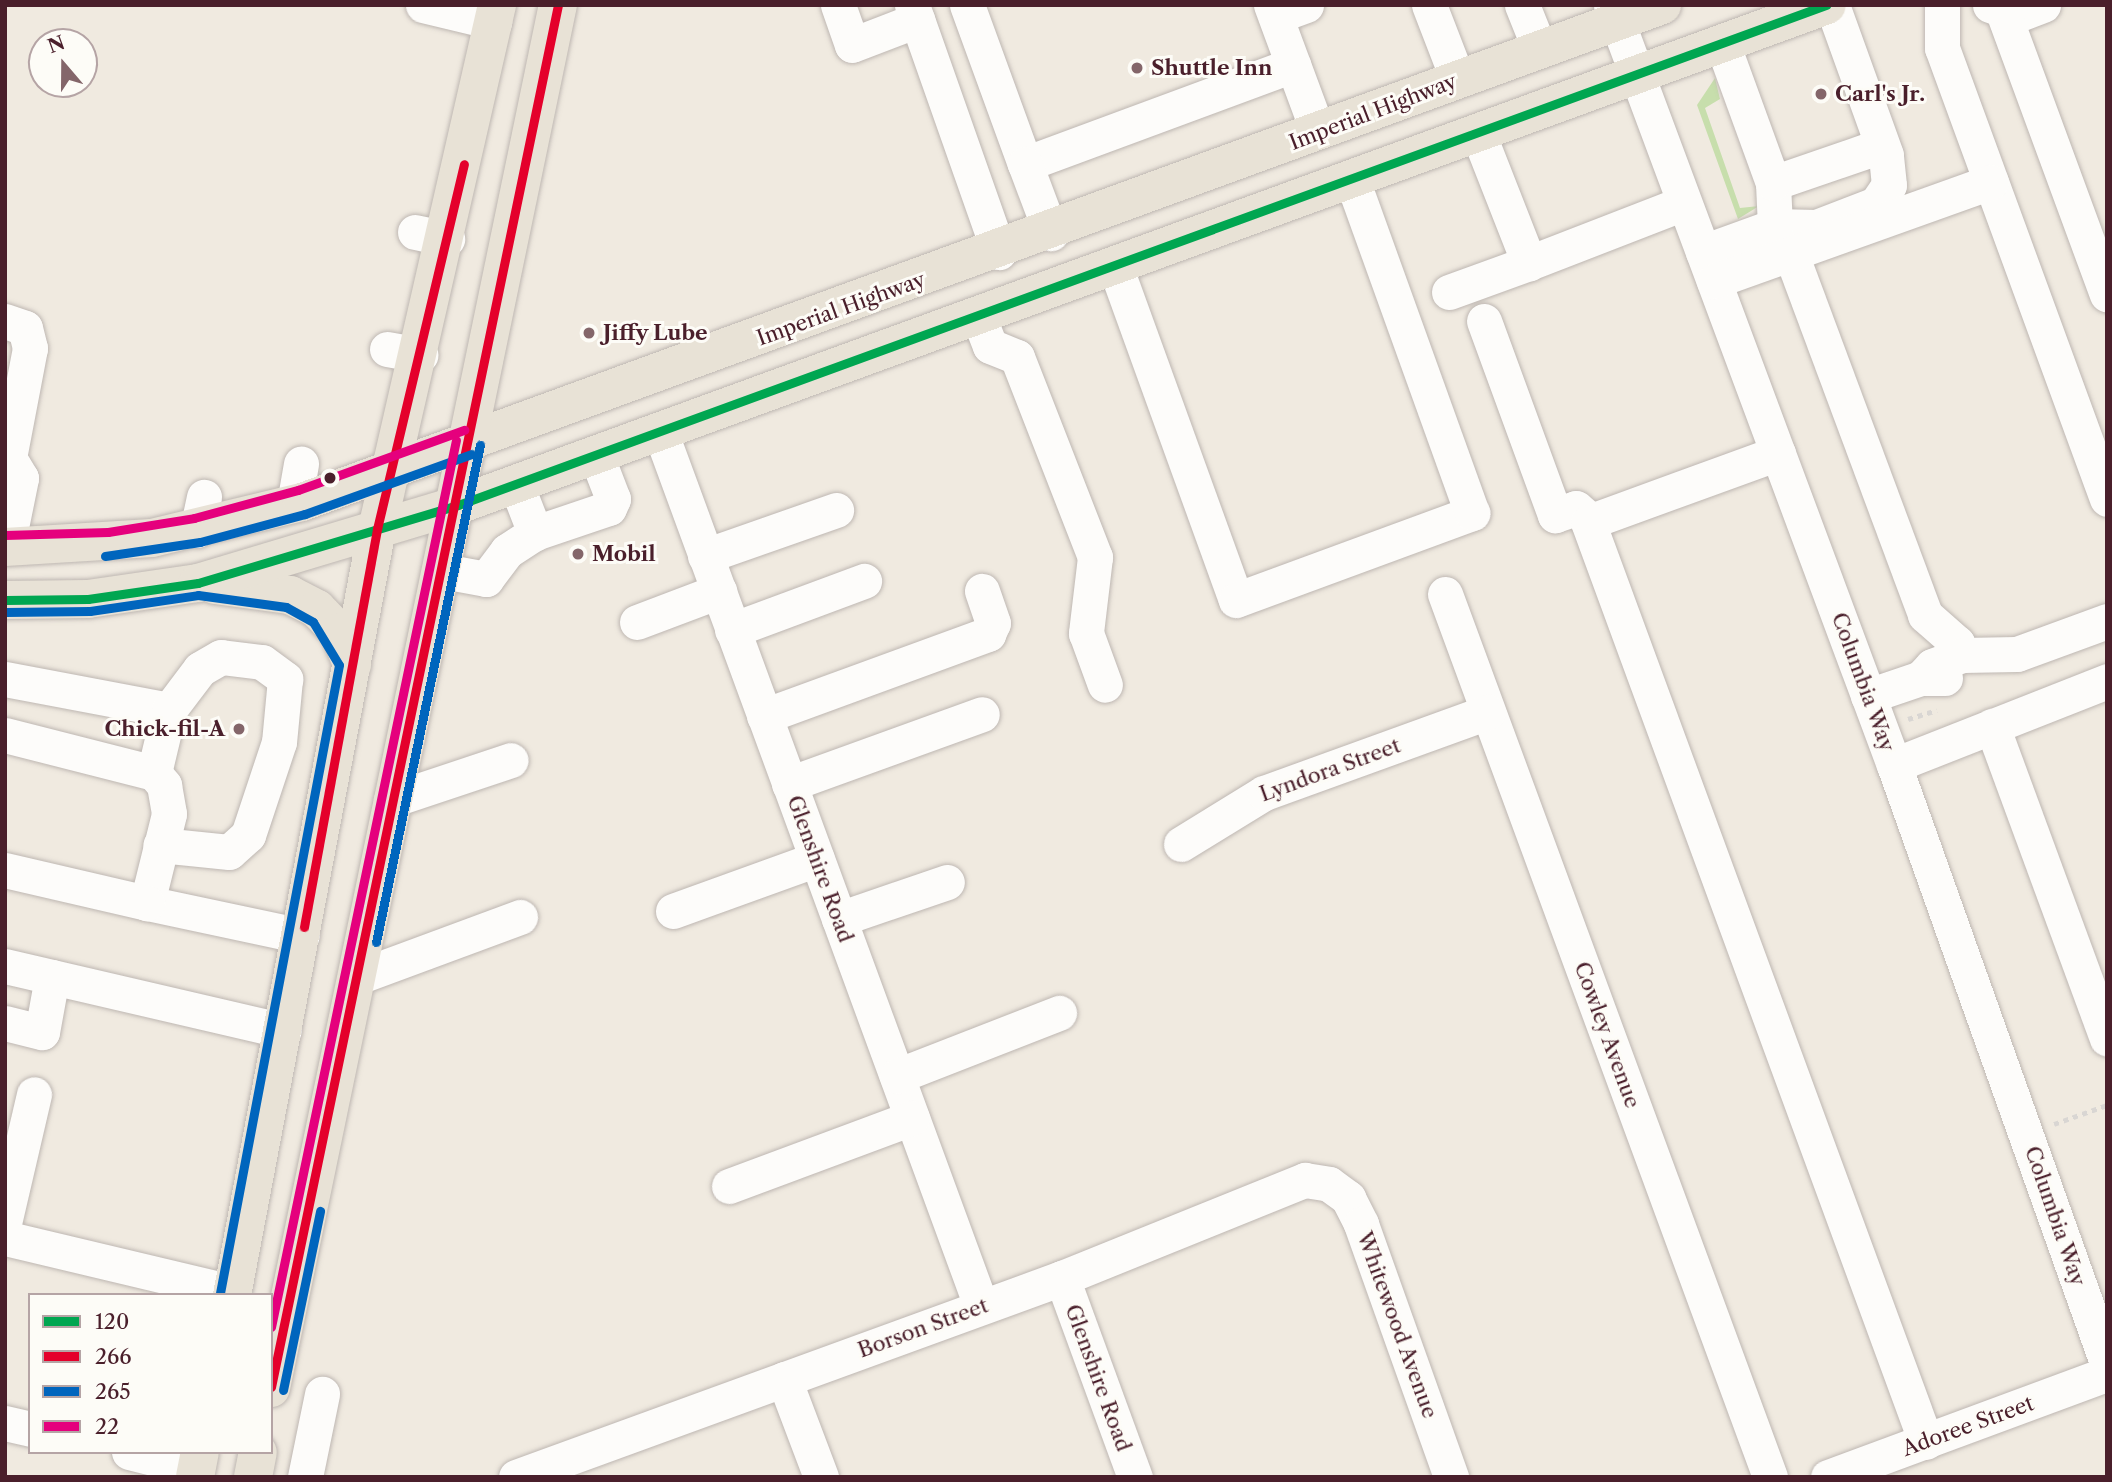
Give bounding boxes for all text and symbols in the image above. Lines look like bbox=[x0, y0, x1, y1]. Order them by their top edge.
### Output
north arrow bbox=[28, 28, 98, 98]
text: N bbox=[45, 31, 68, 58]
place label: Shuttle Inn bbox=[1151, 55, 1272, 81]
marker: Shuttle Inn bbox=[1129, 60, 1145, 76]
street label: Imperial Highway bbox=[1286, 68, 1460, 156]
place label: Carl's Jr. bbox=[1835, 81, 1925, 107]
marker: Carl's Jr. bbox=[1813, 86, 1829, 102]
street label: Imperial Highway bbox=[753, 267, 929, 351]
place label: Jiffy Lube bbox=[603, 320, 708, 346]
marker: Jiffy Lube bbox=[581, 325, 597, 341]
unlabelled marker bbox=[323, 471, 337, 485]
place label: Mobil bbox=[592, 541, 656, 567]
marker: Mobil bbox=[570, 546, 586, 562]
street label: Columbia Way bbox=[1826, 609, 1900, 755]
place label: Chick-fil-A bbox=[104, 716, 225, 742]
marker: Chick-fil-A bbox=[231, 721, 247, 737]
street label: Lyndora Street bbox=[1256, 733, 1404, 807]
street label: Glenshire Road bbox=[782, 792, 858, 946]
street label: Cowley Avenue bbox=[1569, 958, 1645, 1112]
street label: Columbia Way bbox=[2019, 1142, 2091, 1290]
street label: Whitewood Avenue bbox=[1351, 1228, 1443, 1422]
legend bbox=[28, 1293, 273, 1454]
street label: Borson Street bbox=[854, 1293, 992, 1363]
street label: Glenshire Road bbox=[1060, 1301, 1136, 1455]
text: 120 bbox=[95, 1309, 129, 1334]
text: 266 bbox=[95, 1344, 132, 1369]
text: 265 bbox=[95, 1379, 131, 1404]
street label: Adoree Street bbox=[1899, 1391, 2037, 1461]
text: 22 bbox=[95, 1414, 119, 1439]

